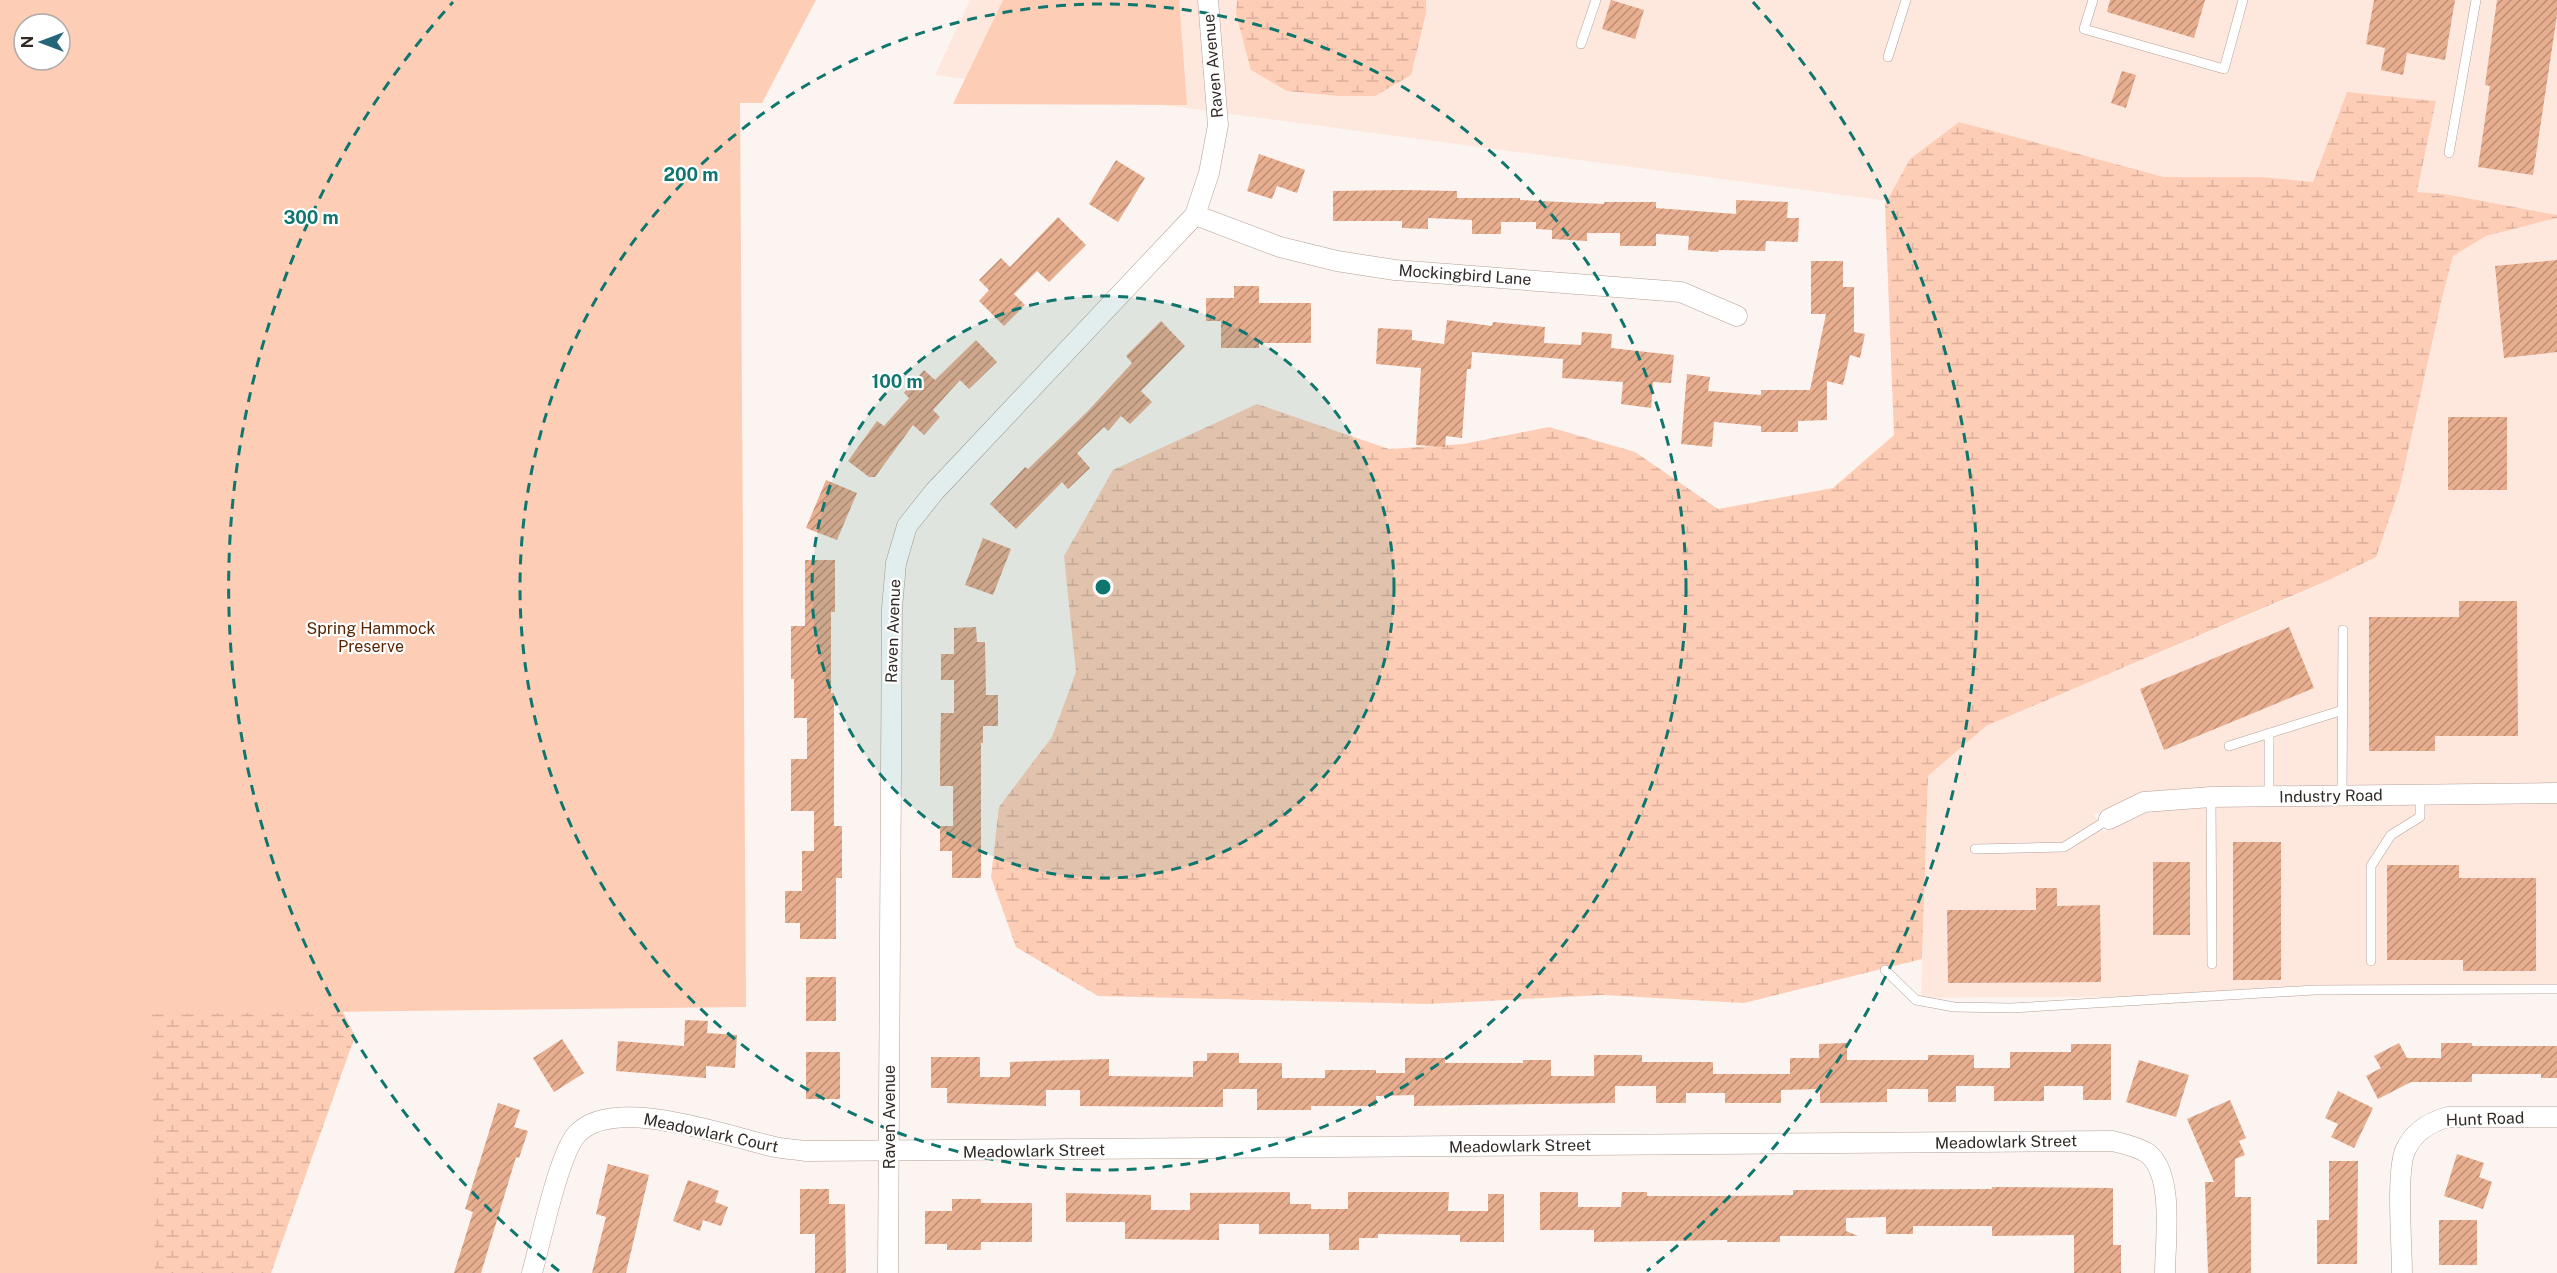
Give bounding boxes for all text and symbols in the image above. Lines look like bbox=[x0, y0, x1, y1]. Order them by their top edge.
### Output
north arrow bbox=[12, 12, 72, 72]
street label: Raven Avenue bbox=[1199, 13, 1227, 119]
text: N bbox=[18, 36, 37, 48]
text: 200 m bbox=[664, 164, 718, 185]
text: 300 m bbox=[283, 207, 339, 228]
street label: Mockingbird Lane bbox=[1398, 261, 1532, 289]
text: 100 m bbox=[871, 371, 923, 392]
centre of rings bbox=[1093, 577, 1113, 597]
street label: Raven Avenue bbox=[882, 579, 904, 683]
park label: Spring Hammock Preserve bbox=[306, 619, 436, 656]
street label: Industry Road bbox=[2279, 786, 2383, 806]
street label: Raven Avenue bbox=[880, 1065, 899, 1169]
street label: Hunt Road bbox=[2445, 1108, 2525, 1130]
street label: Meadowlark Court bbox=[642, 1109, 780, 1157]
street label: Meadowlark Street bbox=[1935, 1131, 2077, 1153]
street label: Meadowlark Street bbox=[1449, 1135, 1591, 1157]
street label: Meadowlark Street bbox=[963, 1140, 1105, 1162]

